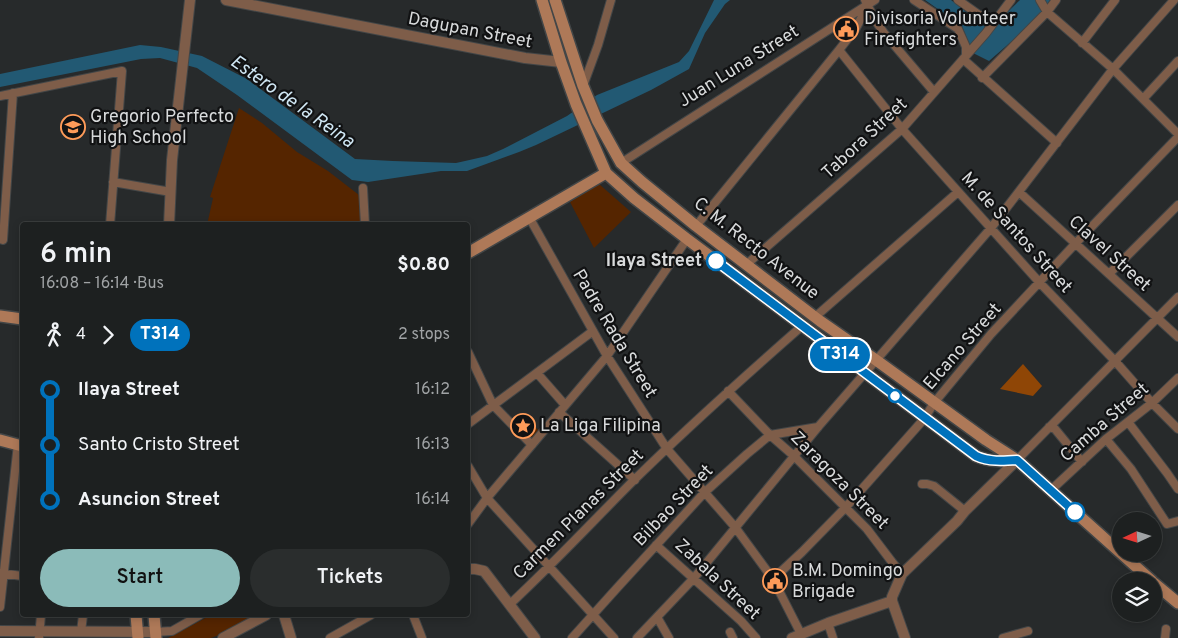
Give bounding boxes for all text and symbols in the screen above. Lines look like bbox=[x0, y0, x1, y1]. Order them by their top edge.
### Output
street label: Dagupan Street bbox=[406, 8, 534, 54]
place label: Divisoria Volunteer Firefighters bbox=[864, 8, 1016, 52]
public building icon: Divisoria Volunteer Firefighters bbox=[833, 16, 859, 42]
street label: Juan Luna Street bbox=[674, 21, 804, 113]
water label: Estero de la Reina bbox=[225, 50, 359, 154]
street label: Tabora Street bbox=[817, 93, 913, 185]
place label: Gregorio Perfecto High School bbox=[90, 106, 234, 150]
school or university icon: Gregorio Perfecto High School bbox=[60, 114, 86, 140]
street label: M. de Santos Street bbox=[955, 167, 1077, 299]
street label: C. M. Recto Avenue bbox=[688, 193, 824, 305]
street label: Clavel Street bbox=[1063, 211, 1155, 297]
text: 6 min bbox=[40, 237, 112, 273]
place label: Ilaya Street bbox=[606, 250, 702, 273]
marker: Ilaya Street bbox=[706, 251, 726, 271]
text: $0.80 bbox=[397, 253, 450, 277]
street label: Padre Rada Street bbox=[566, 265, 662, 403]
text: 16:08 – 16:14 · Bus bbox=[40, 274, 164, 294]
street label: Elcano Street bbox=[919, 299, 1007, 395]
icon: walk bbox=[40, 321, 68, 349]
icon: forward bbox=[94, 321, 122, 349]
text: T314 bbox=[140, 323, 180, 346]
text: 4 bbox=[76, 325, 86, 345]
text: 2 stops bbox=[398, 325, 450, 345]
line badge: T314 bbox=[805, 339, 875, 371]
text: T314 bbox=[820, 343, 860, 366]
text: Ilaya Street bbox=[78, 378, 180, 402]
street label: Camba Street bbox=[1056, 378, 1154, 468]
text: 16:12 bbox=[415, 380, 450, 400]
unlabelled marker bbox=[888, 389, 902, 403]
place icon: La Liga Filipina bbox=[510, 413, 536, 439]
place label: La Liga Filipina bbox=[540, 415, 661, 438]
street label: Zaragoza Street bbox=[785, 427, 893, 535]
text: Santo Cristo Street bbox=[78, 433, 240, 457]
text: 16:13 bbox=[415, 435, 450, 455]
street label: Carmen Planas Street bbox=[509, 445, 649, 585]
street label: Bilbao Street bbox=[629, 460, 719, 552]
text: Asuncion Street bbox=[78, 488, 220, 512]
text: 16:14 bbox=[415, 490, 450, 510]
unlabelled marker bbox=[1065, 502, 1085, 522]
north arrow bbox=[1112, 512, 1162, 562]
map controls bbox=[1112, 512, 1162, 622]
street label: Zabala Street bbox=[669, 534, 765, 626]
button: Start bbox=[40, 549, 240, 607]
button: Tickets bbox=[250, 549, 450, 607]
place label: B.M. Domingo Brigade bbox=[792, 560, 903, 604]
public building icon: B.M. Domingo Brigade bbox=[762, 568, 788, 594]
button: layers bbox=[1112, 572, 1162, 622]

